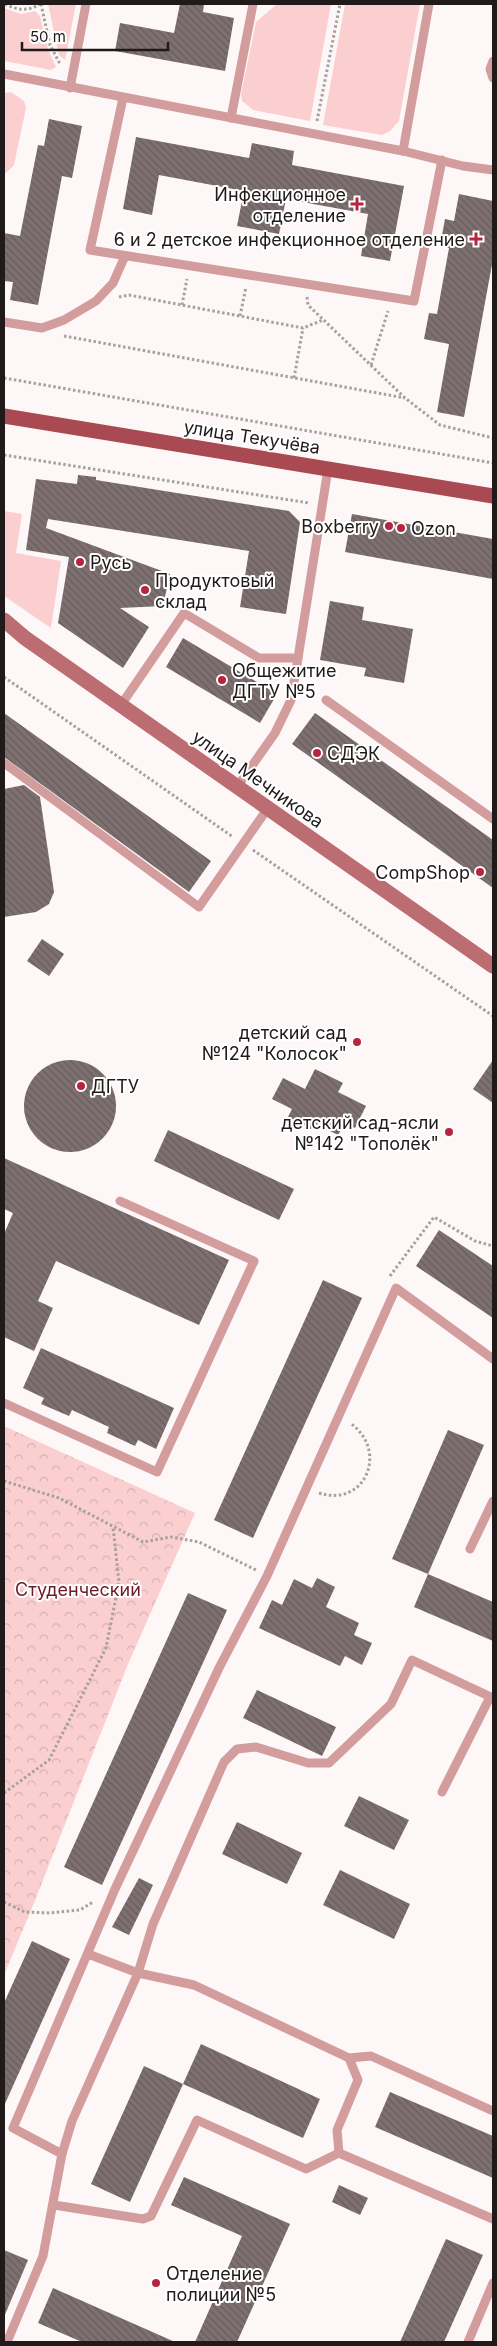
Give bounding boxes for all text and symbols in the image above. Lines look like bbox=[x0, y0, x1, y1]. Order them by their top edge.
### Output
scale bar bbox=[22, 20, 169, 52]
text: 50 m bbox=[30, 27, 66, 46]
place label: Инфекционное отделение bbox=[214, 184, 346, 226]
marker: Инфекционное отделение bbox=[350, 197, 364, 211]
place label: 6 и 2 детское инфекционное отделение bbox=[114, 229, 465, 250]
marker: 6 и 2 детское инфекционное отделение bbox=[469, 232, 483, 246]
street label: улица Текучёва bbox=[182, 416, 322, 458]
place label: Boxberry bbox=[301, 516, 379, 537]
place label: Ozon bbox=[411, 518, 456, 539]
marker: Boxberry bbox=[383, 520, 395, 532]
marker: Ozon bbox=[395, 522, 407, 534]
place label: Русь bbox=[90, 552, 132, 573]
marker: Русь bbox=[74, 556, 86, 568]
place label: Продуктовый склад bbox=[155, 570, 274, 612]
marker: Продуктовый склад bbox=[139, 584, 151, 596]
place label: Общежитие ДГТУ №5 bbox=[232, 660, 336, 702]
marker: Общежитие ДГТУ №5 bbox=[216, 674, 228, 686]
street label: улица Мечникова bbox=[188, 726, 328, 832]
place label: СДЭК bbox=[327, 743, 380, 764]
marker: СДЭК bbox=[311, 747, 323, 759]
place label: CompShop bbox=[375, 862, 470, 883]
marker: CompShop bbox=[474, 866, 486, 878]
place label: детский сад №124 "Колосок" bbox=[202, 1022, 347, 1064]
marker: детский сад №124 "Колосок" bbox=[351, 1036, 363, 1048]
place label: ДГТУ bbox=[91, 1076, 139, 1097]
marker: ДГТУ bbox=[75, 1080, 87, 1092]
place label: детский сад-ясли №142 "Тополёк" bbox=[281, 1112, 439, 1154]
marker: детский сад-ясли №142 "Тополёк" bbox=[443, 1126, 455, 1138]
park label: Студенческий bbox=[15, 1579, 141, 1600]
place label: Отделение полиции №5 bbox=[166, 2263, 276, 2305]
marker: Отделение полиции №5 bbox=[150, 2277, 162, 2289]

